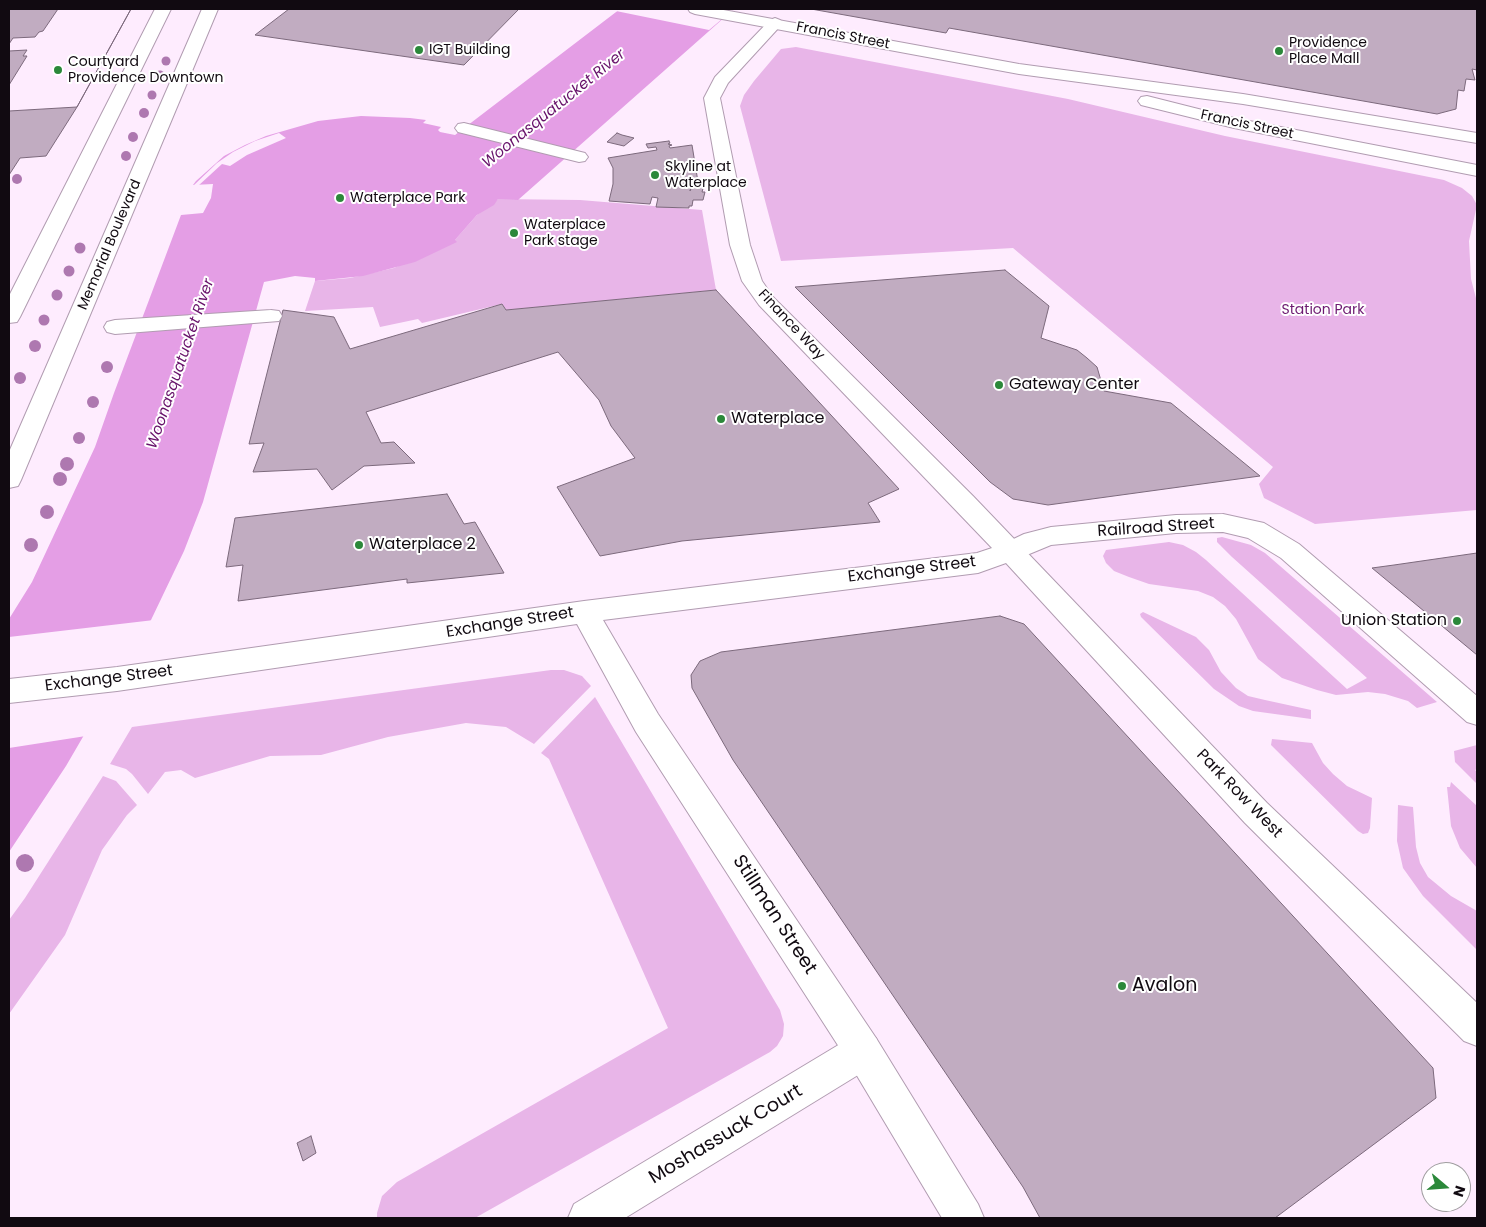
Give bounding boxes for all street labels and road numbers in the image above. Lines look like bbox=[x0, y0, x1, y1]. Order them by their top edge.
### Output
street label: Francis Street bbox=[795, 19, 891, 53]
street label: Francis Street bbox=[1199, 107, 1295, 143]
street label: Memorial Boulevard bbox=[75, 177, 145, 313]
street label: Finance Way bbox=[754, 286, 828, 364]
street label: Railroad Street bbox=[1097, 514, 1215, 542]
street label: Exchange Street bbox=[847, 553, 977, 587]
street label: Exchange Street bbox=[445, 603, 575, 643]
street label: Exchange Street bbox=[44, 662, 174, 696]
street label: Park Row West bbox=[1192, 746, 1286, 842]
street label: Stillman Street bbox=[727, 851, 821, 979]
street label: Moshassuck Court bbox=[645, 1080, 807, 1190]

